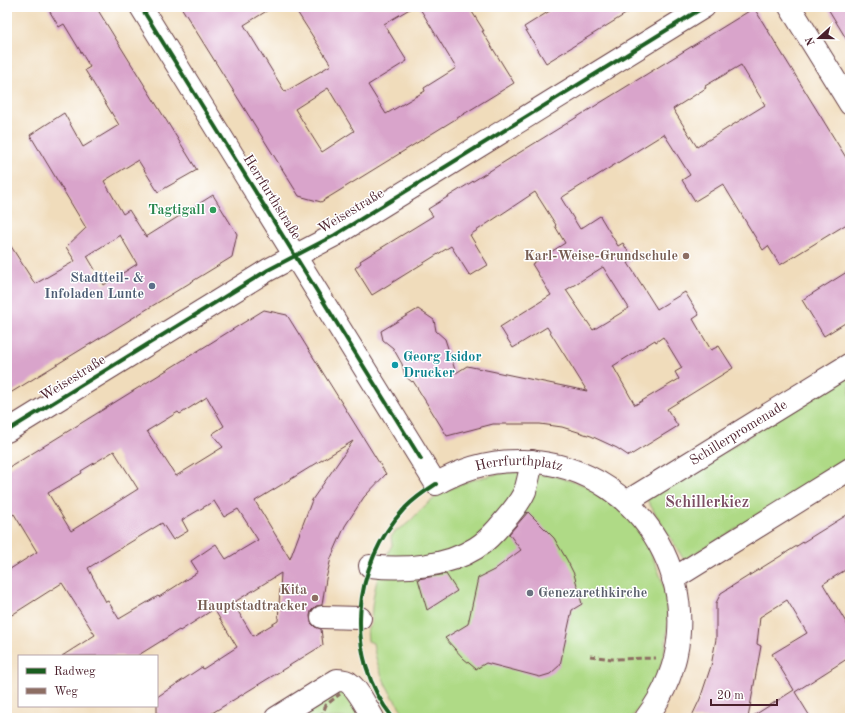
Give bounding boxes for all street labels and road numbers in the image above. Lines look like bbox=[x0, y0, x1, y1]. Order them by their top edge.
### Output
street label: Herrfurthstraße bbox=[240, 152, 304, 242]
street label: Weisestraße bbox=[316, 186, 386, 236]
street label: Weisestraße bbox=[38, 353, 108, 403]
street label: Schillerpromenade bbox=[687, 397, 790, 468]
street label: Herrfurthplatz bbox=[474, 454, 564, 474]

